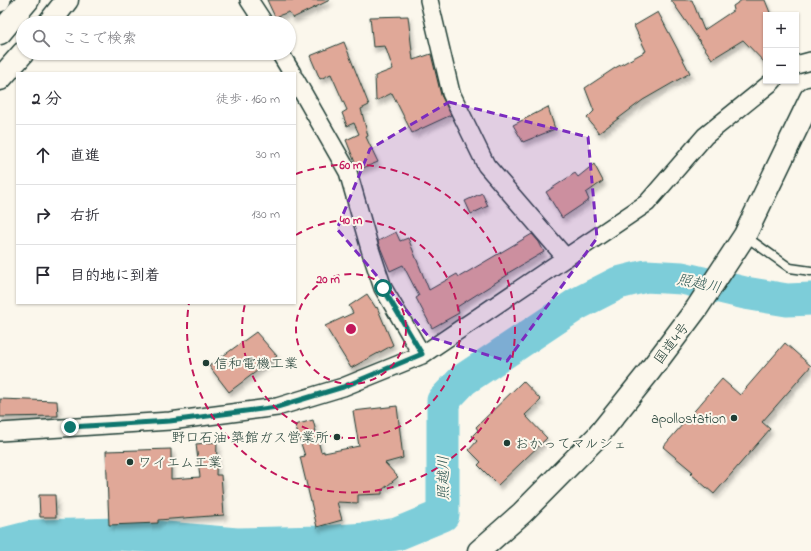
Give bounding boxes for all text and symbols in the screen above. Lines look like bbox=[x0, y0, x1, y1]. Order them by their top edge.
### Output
map controls bbox=[763, 12, 799, 84]
button: + bbox=[763, 12, 799, 48]
search box bbox=[16, 16, 296, 60]
icon: search bbox=[30, 27, 52, 49]
text: ここで検索 bbox=[62, 28, 137, 50]
button: − bbox=[763, 48, 799, 84]
text: 2 分 bbox=[32, 87, 62, 112]
text: 徒歩 · 160 m bbox=[216, 90, 280, 109]
icon: ahead bbox=[32, 144, 54, 166]
text: 直進 bbox=[70, 145, 100, 167]
text: 30 m bbox=[256, 145, 280, 164]
text: 60 m bbox=[339, 157, 363, 175]
icon: right bbox=[32, 204, 54, 226]
text: 右折 bbox=[70, 205, 100, 227]
text: 130 m bbox=[252, 205, 280, 224]
text: 40 m bbox=[339, 212, 363, 230]
icon: arrive bbox=[32, 264, 54, 286]
text: 目的地に到着 bbox=[70, 265, 160, 287]
water label: 照越川 bbox=[674, 269, 723, 299]
text: 20 m bbox=[315, 271, 340, 289]
route start bbox=[374, 279, 392, 297]
street label: 国道4号 bbox=[649, 319, 695, 369]
centre of rings bbox=[344, 322, 358, 336]
place label: 信和電機工業 bbox=[214, 354, 298, 375]
marker: 信和電機工業 bbox=[201, 358, 211, 368]
place label: apollostation bbox=[651, 409, 726, 430]
marker: apollostation bbox=[729, 413, 739, 423]
route end bbox=[61, 418, 79, 436]
place label: 野口石油 築館ガス営業所 bbox=[171, 428, 329, 449]
marker: 野口石油 築館ガス営業所 bbox=[332, 432, 342, 442]
place label: おかってマルシェ bbox=[515, 434, 627, 455]
marker: おかってマルシェ bbox=[502, 438, 512, 448]
place label: ワイエム工業 bbox=[138, 453, 222, 474]
water label: 照越川 bbox=[433, 455, 455, 501]
marker: ワイエム工業 bbox=[125, 457, 135, 467]

